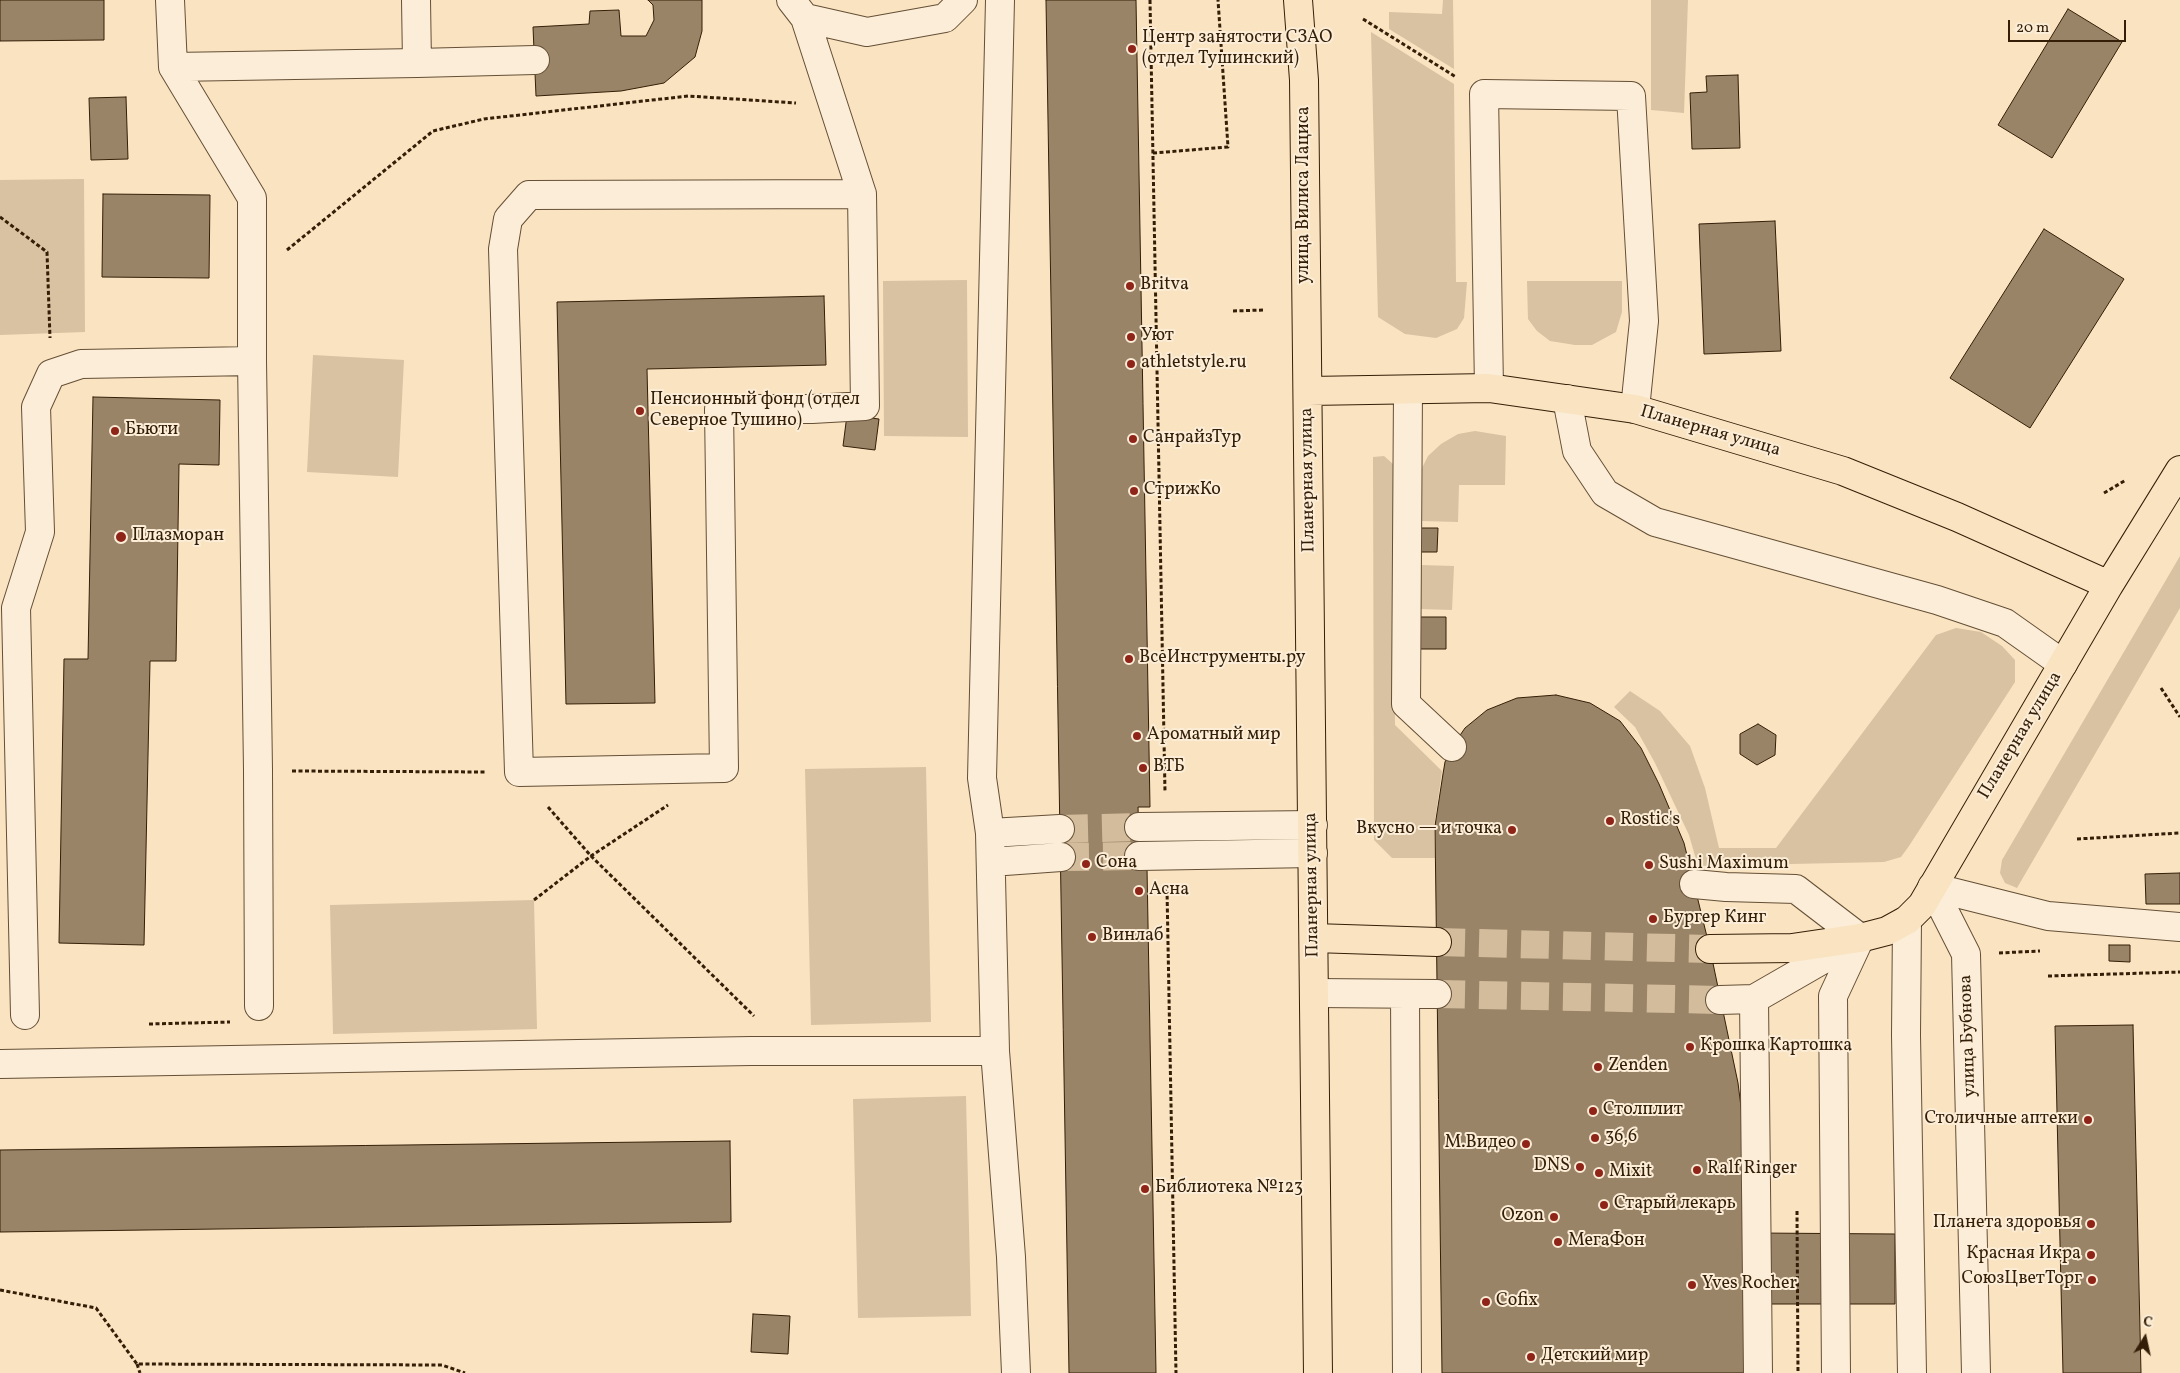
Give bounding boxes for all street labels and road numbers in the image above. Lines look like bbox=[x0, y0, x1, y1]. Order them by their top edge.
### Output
street label: улица Вилиса Лациса bbox=[1294, 106, 1316, 284]
street label: Планерная улица bbox=[1637, 402, 1783, 462]
street label: Планерная улица bbox=[1297, 407, 1321, 553]
street label: Планерная улица bbox=[1974, 668, 2068, 804]
street label: Планерная улица bbox=[1301, 812, 1325, 958]
street label: улица Бубнова bbox=[1956, 974, 1982, 1098]

